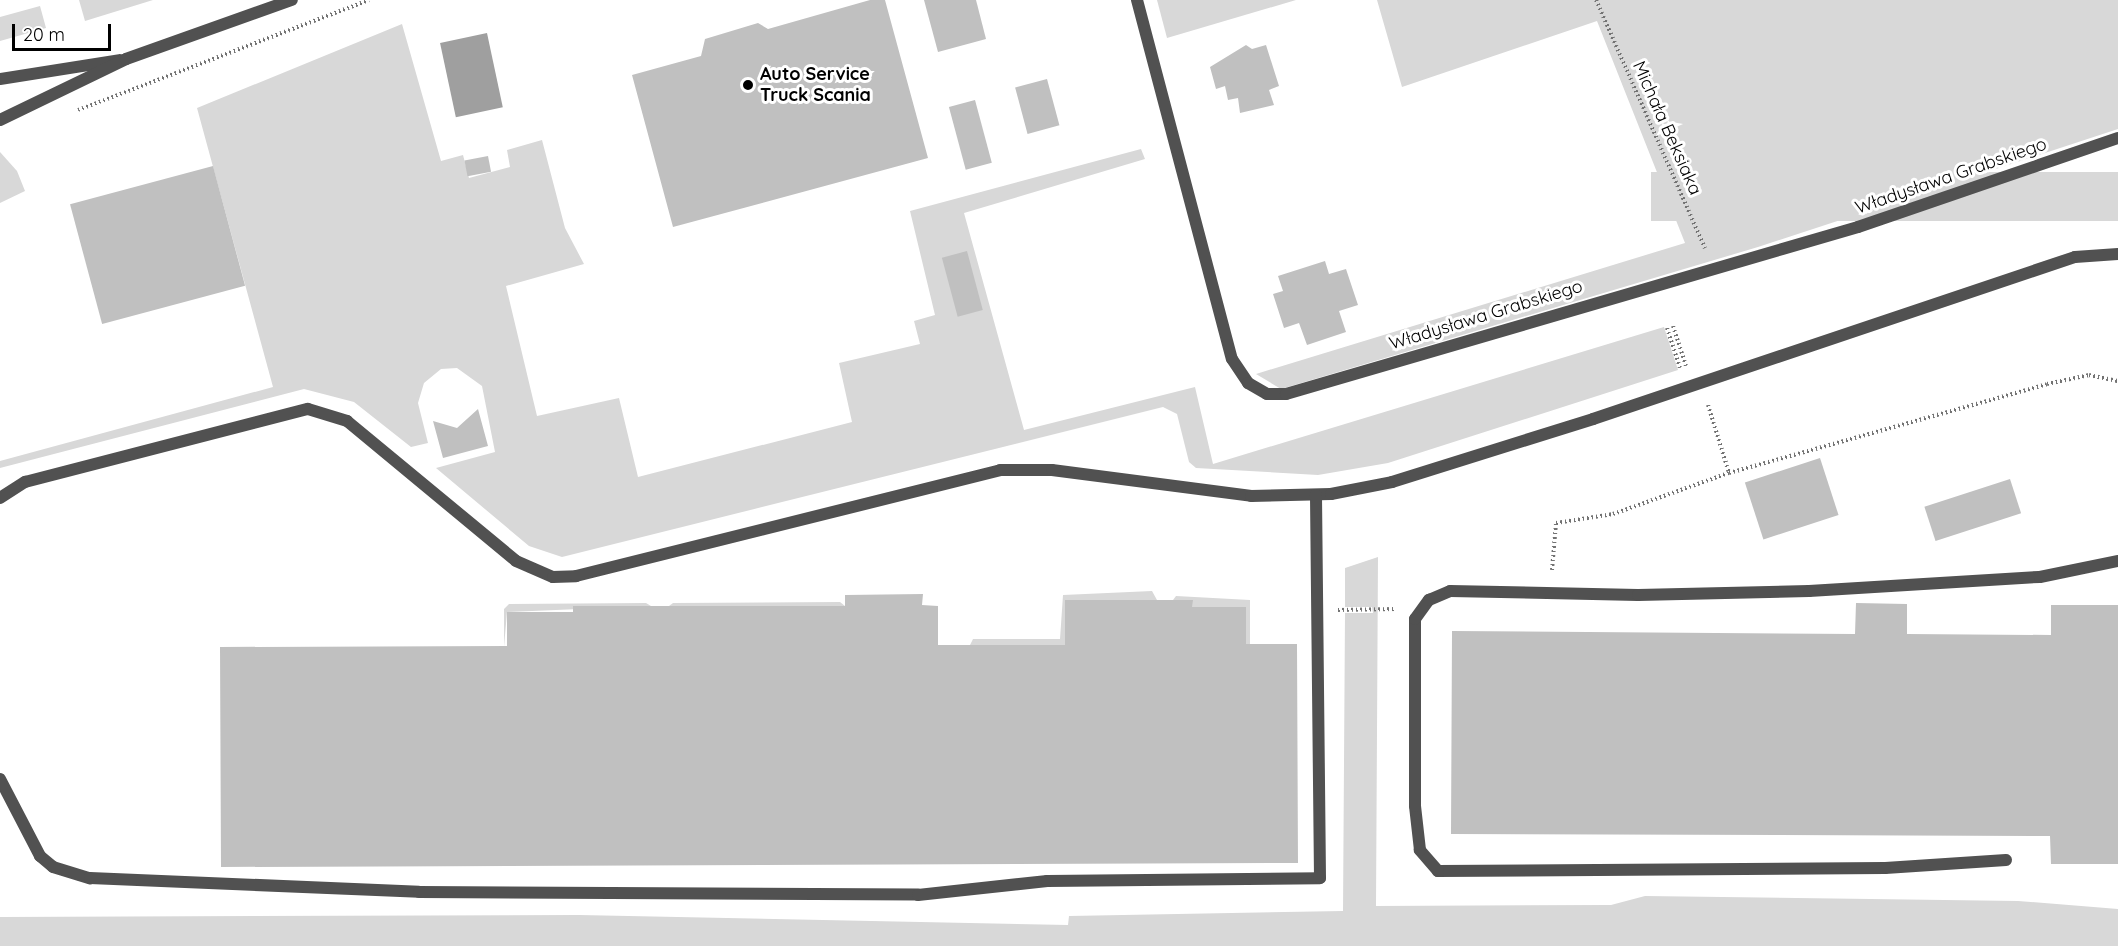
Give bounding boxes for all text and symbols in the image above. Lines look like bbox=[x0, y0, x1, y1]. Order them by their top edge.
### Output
scale bar bbox=[15, 12, 114, 50]
text: 20 m bbox=[23, 23, 65, 46]
street label: Michała Beksiaka bbox=[1628, 58, 1706, 198]
place label: Auto Service Truck Scania bbox=[760, 64, 871, 106]
marker: Auto Service Truck Scania bbox=[741, 78, 755, 92]
street label: Władysława Grabskiego bbox=[1852, 133, 2050, 219]
street label: Władysława Grabskiego bbox=[1387, 275, 1585, 355]

